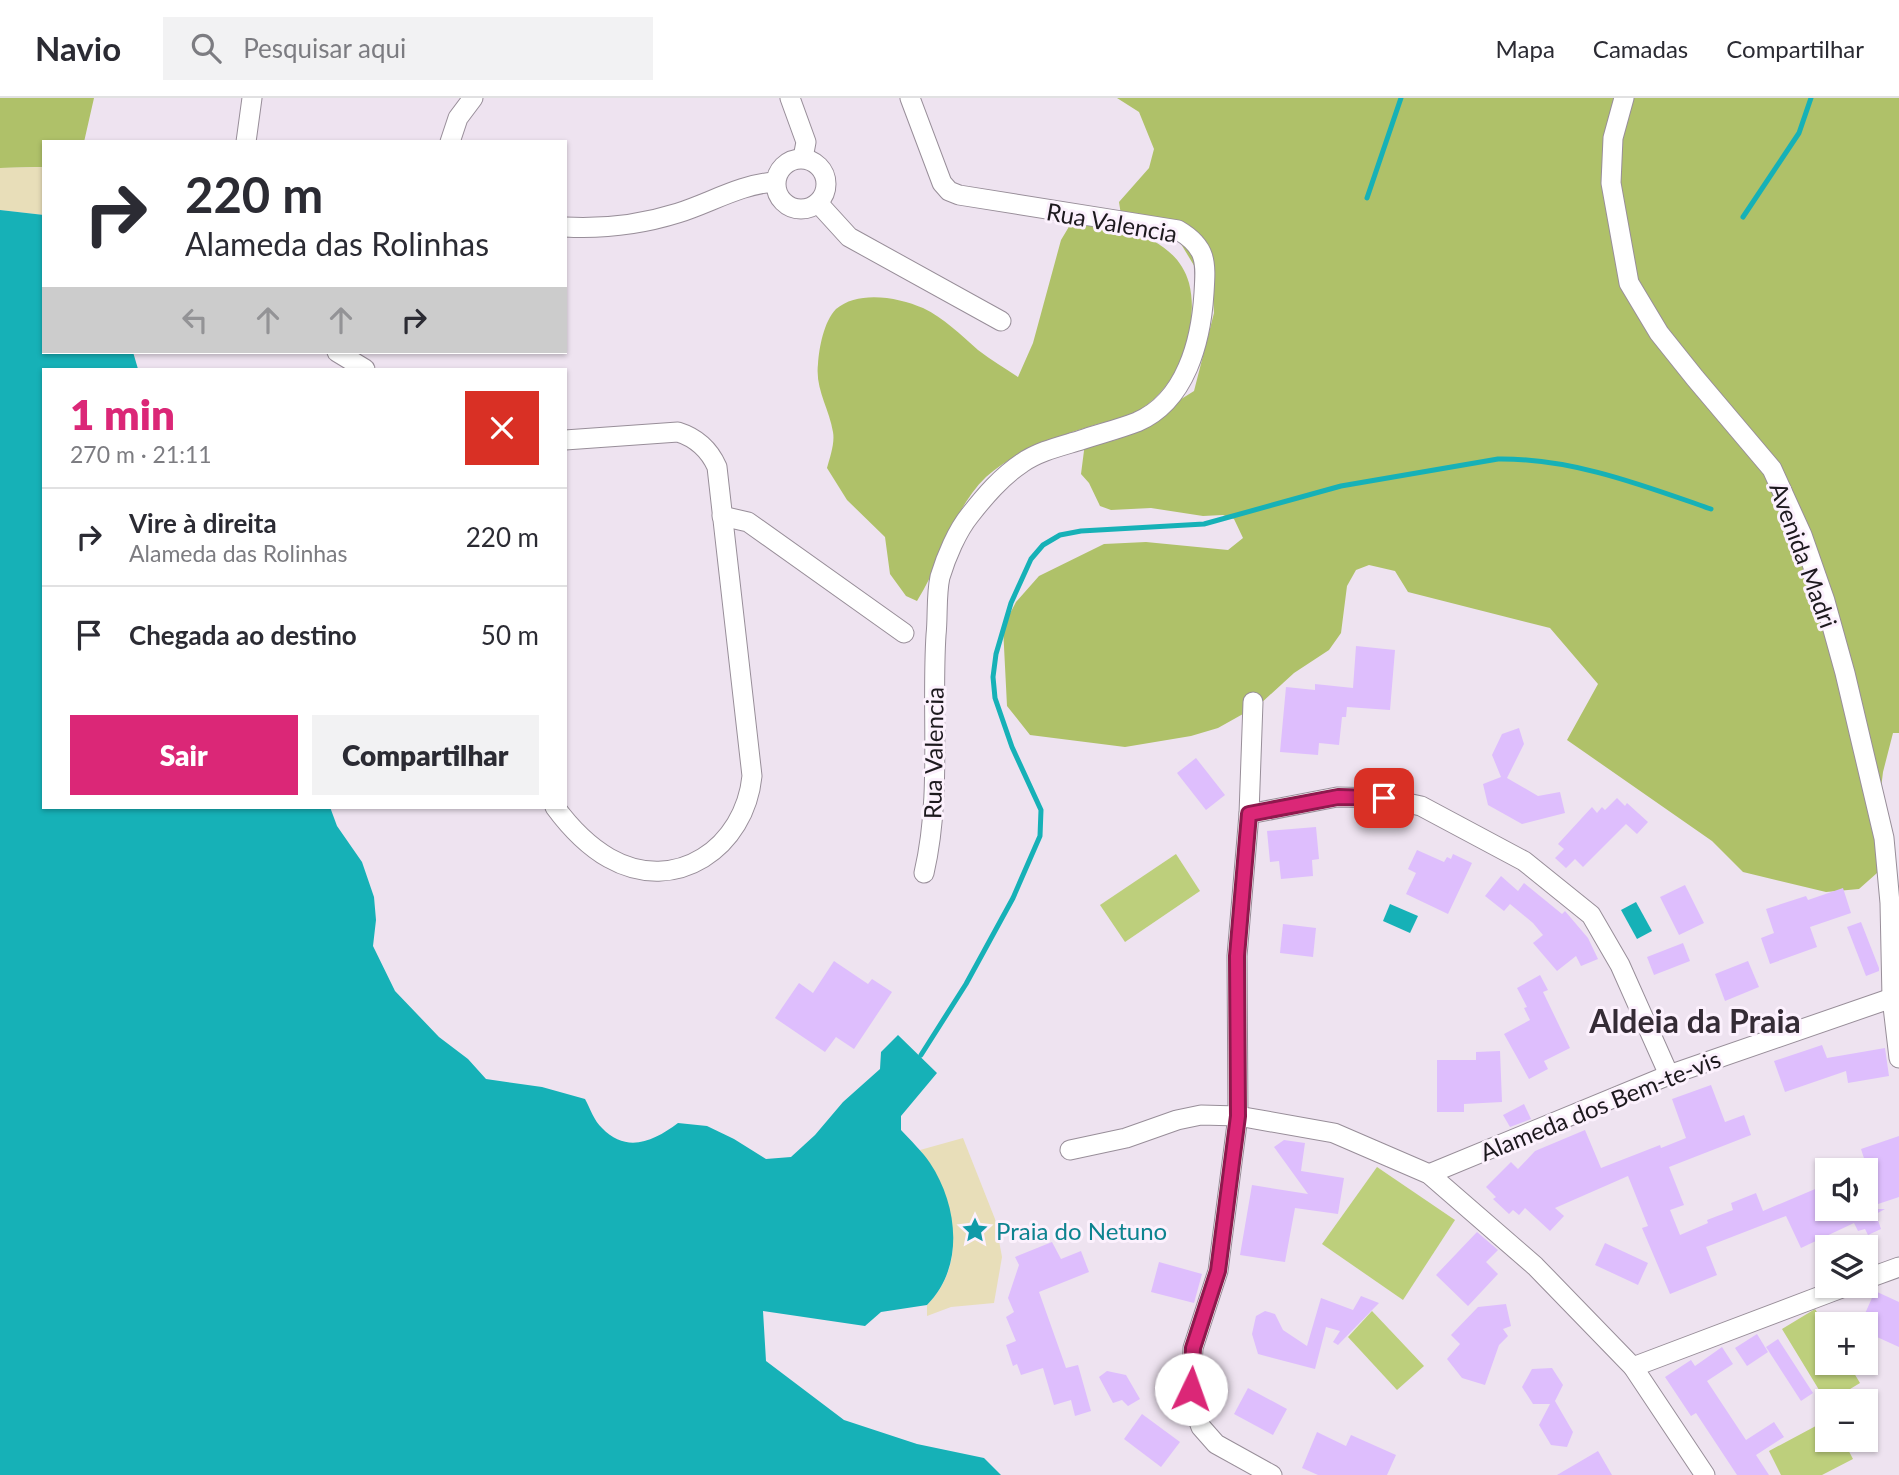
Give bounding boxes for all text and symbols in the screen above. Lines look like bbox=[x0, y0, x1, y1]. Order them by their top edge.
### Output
search box bbox=[163, 17, 653, 80]
text: Navio bbox=[35, 28, 121, 68]
icon: search bbox=[187, 29, 225, 67]
text: Pesquisar aqui bbox=[243, 32, 406, 64]
text: Mapa bbox=[1496, 34, 1555, 63]
text: Camadas bbox=[1593, 34, 1688, 63]
text: Compartilhar bbox=[1726, 34, 1864, 63]
text: 220 m bbox=[185, 165, 323, 223]
icon: right bbox=[70, 168, 161, 259]
street label: Rua Valencia bbox=[1044, 196, 1180, 248]
text: Alameda das Rolinhas bbox=[185, 224, 489, 263]
icon: left bbox=[176, 301, 214, 339]
icon: ahead bbox=[249, 301, 287, 339]
icon: ahead bbox=[322, 301, 360, 339]
icon: right bbox=[395, 301, 433, 339]
text: 1 min bbox=[70, 389, 175, 439]
button: close bbox=[465, 391, 539, 465]
text: 270 m · 21:11 bbox=[70, 440, 212, 468]
street label: Avenida Madri bbox=[1764, 478, 1844, 632]
text: Vire à direita bbox=[129, 507, 277, 539]
icon: right bbox=[70, 518, 108, 556]
text: 220 m bbox=[466, 521, 539, 553]
text: Alameda das Rolinhas bbox=[129, 539, 348, 567]
icon: arrive bbox=[70, 616, 108, 654]
text: Chegada ao destino bbox=[129, 619, 357, 651]
text: 50 m bbox=[481, 619, 539, 651]
street label: Rua Valencia bbox=[917, 687, 949, 819]
button: Sair bbox=[70, 715, 298, 795]
button: Compartilhar bbox=[312, 715, 539, 795]
pin bbox=[1354, 768, 1414, 828]
icon: arrive bbox=[1365, 779, 1403, 817]
district label: Aldeia da Praia bbox=[1588, 1001, 1801, 1040]
street label: Alameda dos Bem-te-vis bbox=[1476, 1043, 1724, 1167]
map controls bbox=[1815, 1158, 1878, 1452]
button: sound bbox=[1815, 1158, 1878, 1221]
place icon: Praia do Netuno bbox=[960, 1215, 990, 1245]
place label: Praia do Netuno bbox=[996, 1216, 1167, 1245]
button: layers bbox=[1815, 1235, 1878, 1298]
button: + bbox=[1815, 1312, 1878, 1375]
position arrow bbox=[1154, 1352, 1228, 1426]
button: − bbox=[1815, 1389, 1878, 1452]

